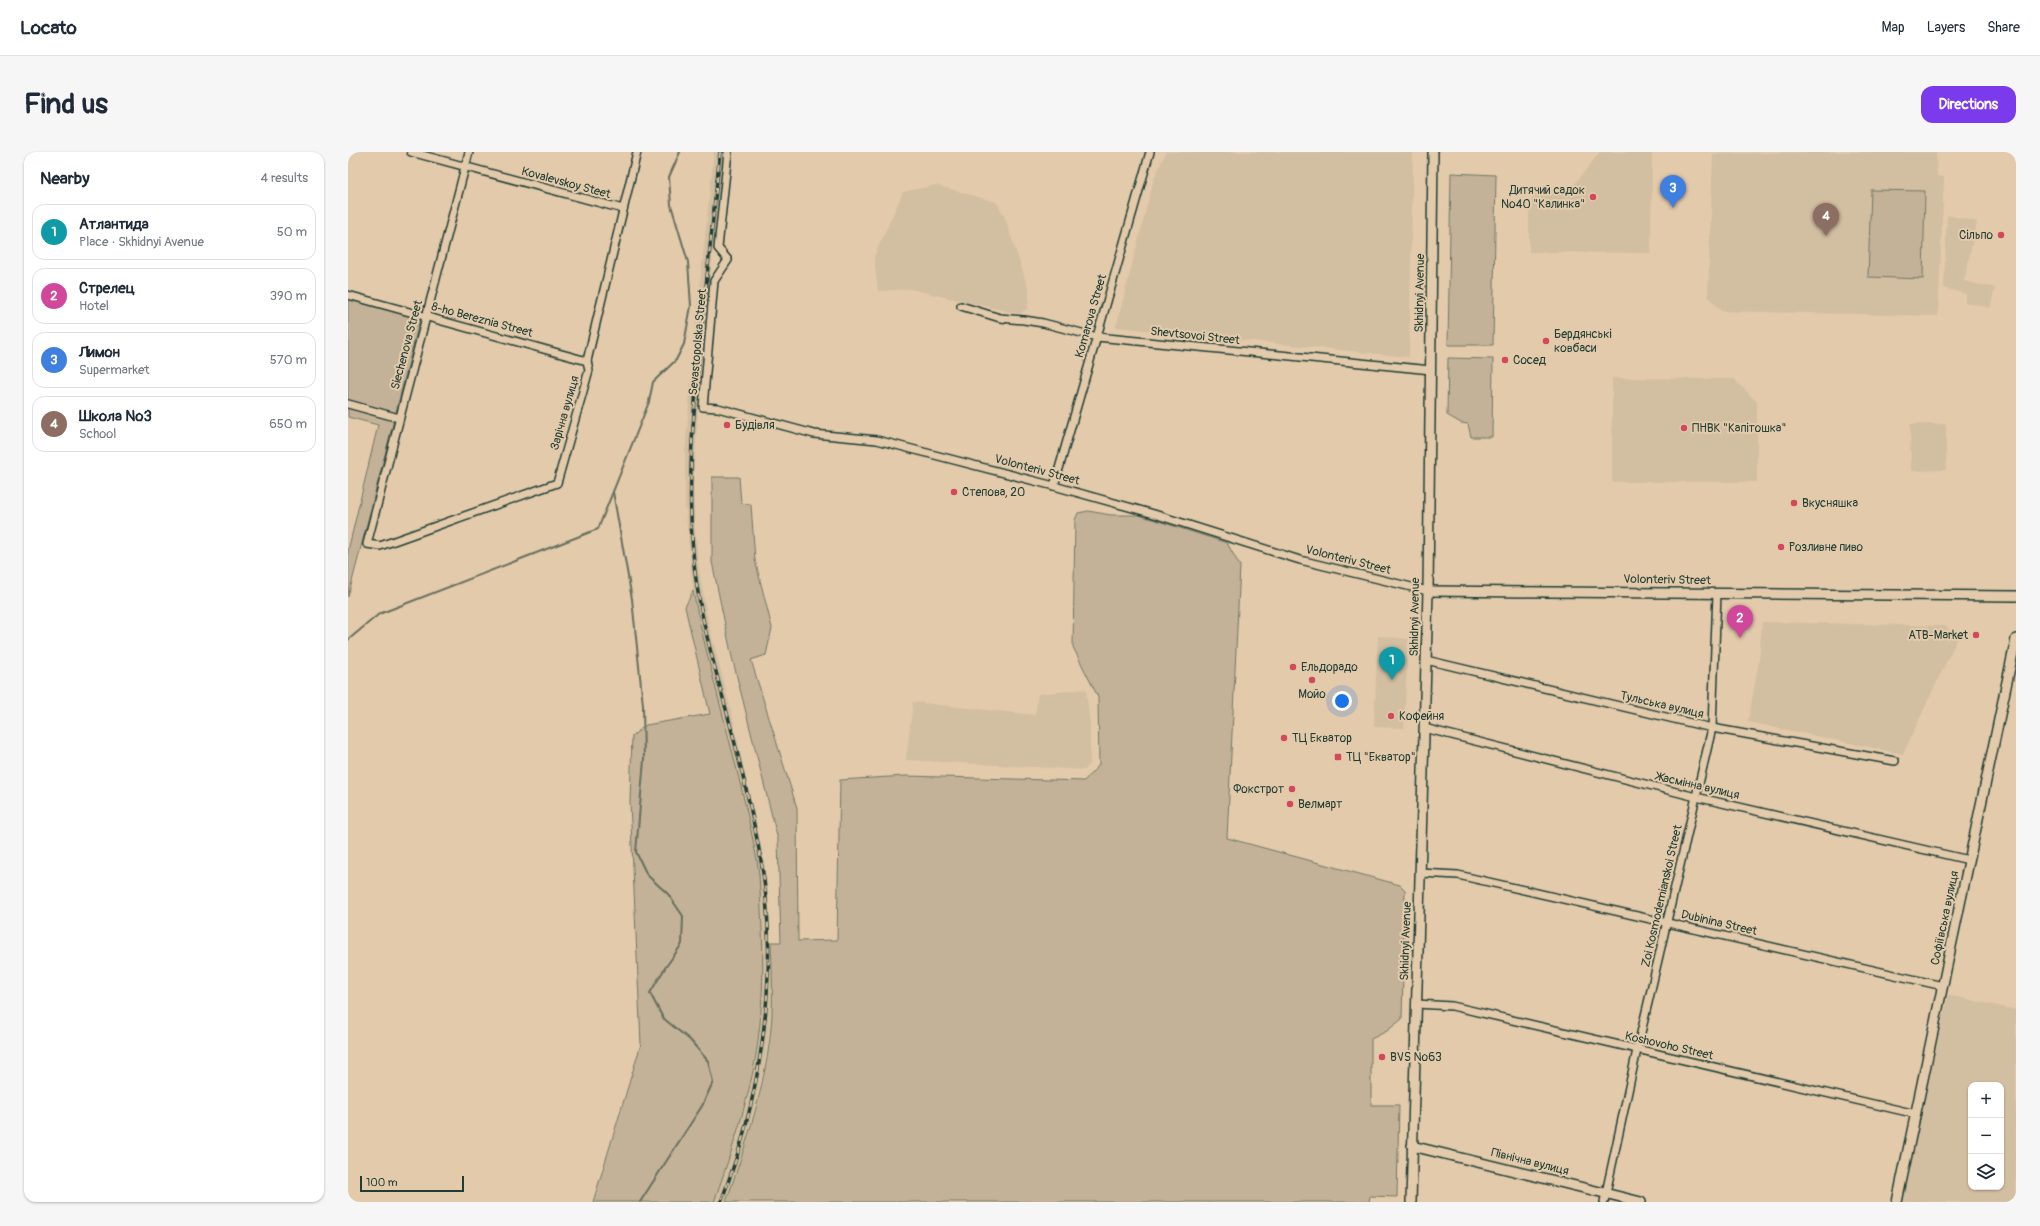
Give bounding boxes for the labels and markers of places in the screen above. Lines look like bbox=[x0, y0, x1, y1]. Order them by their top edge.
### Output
pin: 3 bbox=[1660, 175, 1686, 208]
place label: Дитячий садок №40 "Калинка" bbox=[1501, 183, 1585, 212]
marker: Дитячий садок №40 "Калинка" bbox=[1588, 192, 1598, 202]
pin: 4 bbox=[1813, 203, 1839, 236]
place label: Сільпо bbox=[1959, 228, 1994, 243]
marker: Сільпо bbox=[1996, 230, 2006, 240]
place label: Бердянські ковбаси bbox=[1554, 327, 1612, 356]
marker: Бердянські ковбаси bbox=[1541, 336, 1551, 346]
place label: Сосед bbox=[1513, 353, 1547, 368]
marker: Сосед bbox=[1500, 355, 1510, 365]
place label: Будівля bbox=[735, 418, 775, 433]
marker: Будівля bbox=[722, 420, 732, 430]
place label: ПНВК "Капітошка" bbox=[1692, 421, 1786, 436]
marker: ПНВК "Капітошка" bbox=[1679, 423, 1689, 433]
place label: Степова, 20 bbox=[962, 485, 1025, 500]
marker: Степова, 20 bbox=[949, 487, 959, 497]
place label: Вкусняшка bbox=[1802, 496, 1859, 511]
marker: Вкусняшка bbox=[1789, 498, 1799, 508]
place label: Розливне пиво bbox=[1789, 540, 1864, 555]
marker: Розливне пиво bbox=[1776, 542, 1786, 552]
pin: 2 bbox=[1727, 605, 1753, 638]
place label: ATB-Market bbox=[1908, 628, 1968, 643]
marker: ATB-Market bbox=[1971, 630, 1981, 640]
pin: 1 bbox=[1379, 647, 1405, 680]
place label: Ельдорадо bbox=[1301, 660, 1358, 675]
marker: Ельдорадо bbox=[1288, 662, 1298, 672]
marker: Мойо bbox=[1307, 675, 1317, 685]
place label: Мойо bbox=[1298, 687, 1326, 702]
place label: Кофейня bbox=[1399, 709, 1444, 724]
marker: Кофейня bbox=[1386, 711, 1396, 721]
place label: ТЦ Екватор bbox=[1292, 731, 1352, 746]
marker: ТЦ Екватор bbox=[1279, 733, 1289, 743]
place label: ТЦ "Екватор" bbox=[1346, 750, 1416, 765]
marker: ТЦ "Екватор" bbox=[1333, 752, 1343, 762]
place label: Фокстрот bbox=[1233, 782, 1284, 797]
marker: Фокстрот bbox=[1287, 784, 1297, 794]
place label: Велмарт bbox=[1298, 797, 1342, 812]
marker: Велмарт bbox=[1285, 799, 1295, 809]
place label: BVS №63 bbox=[1390, 1050, 1442, 1065]
marker: BVS №63 bbox=[1377, 1052, 1387, 1062]

